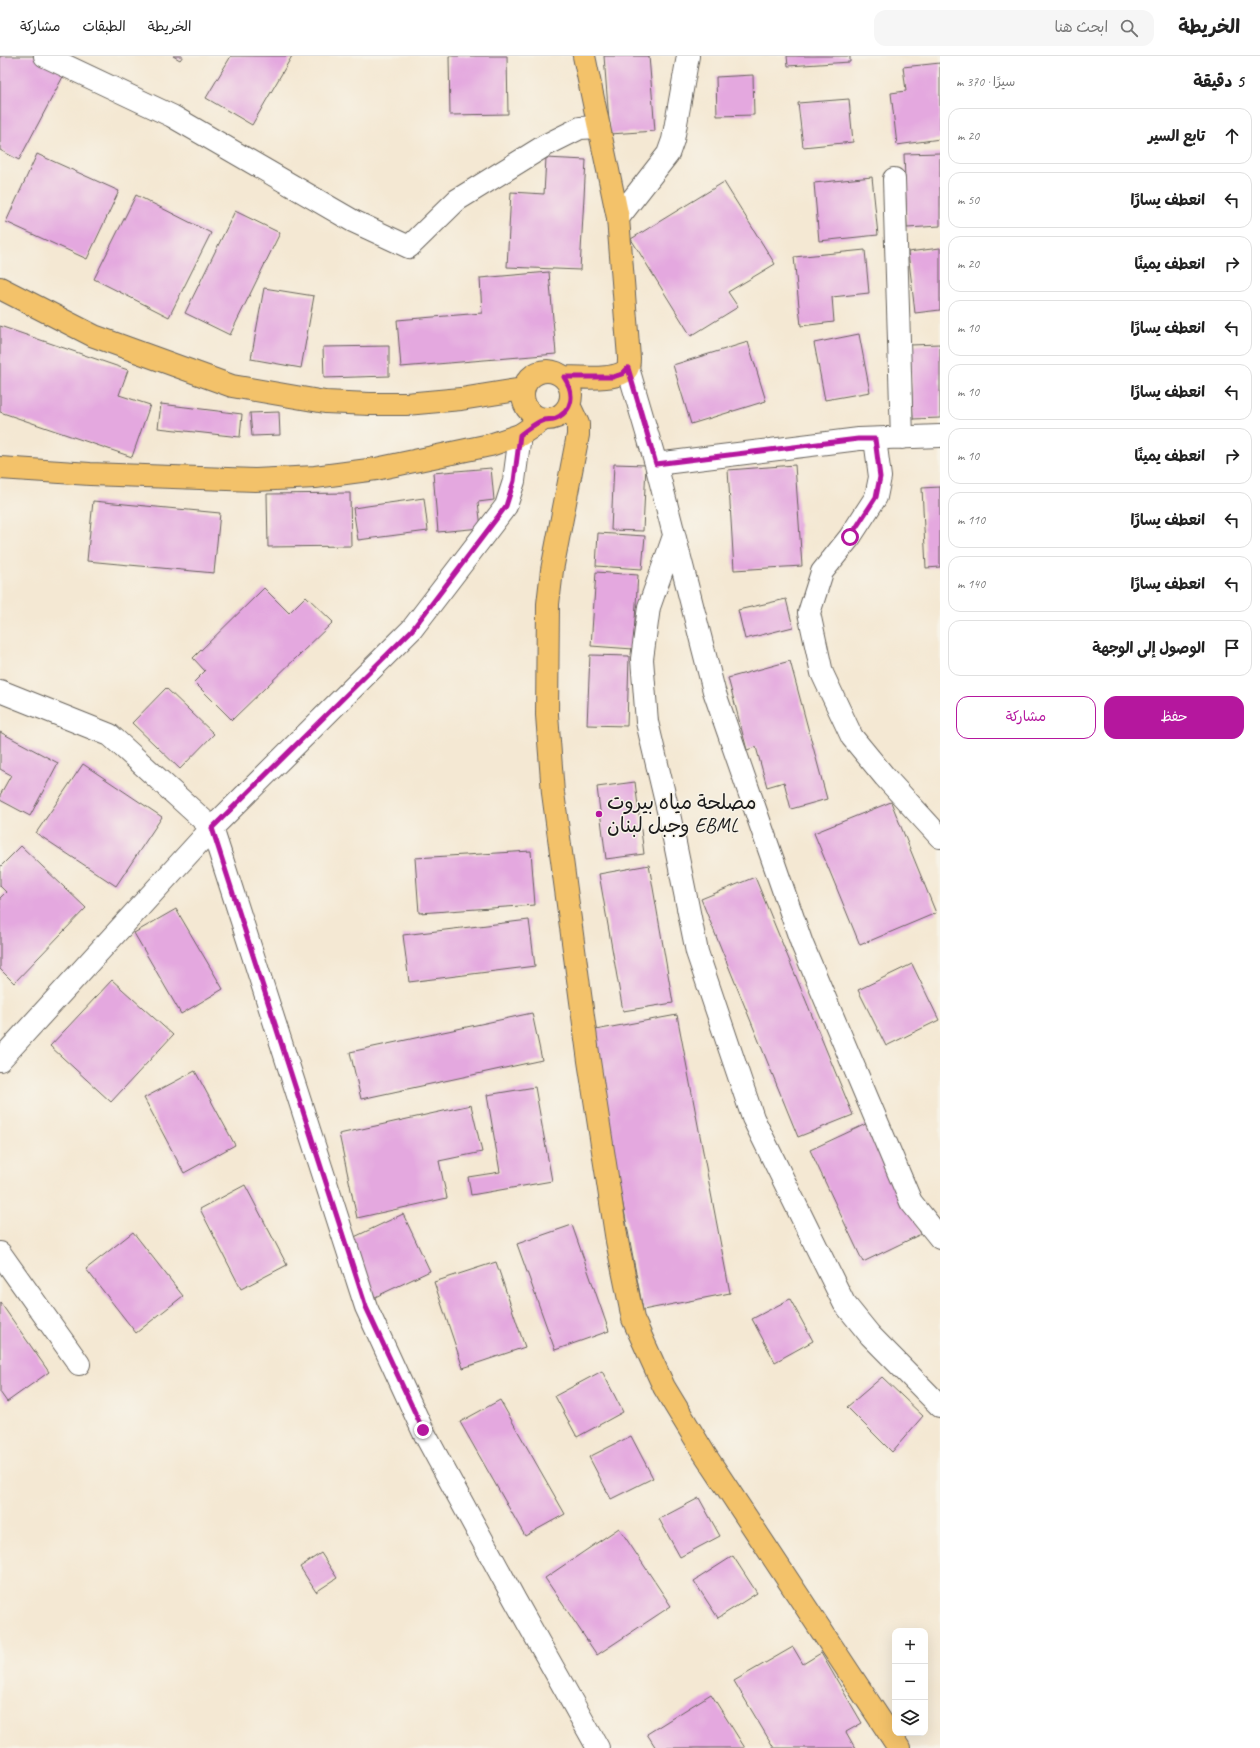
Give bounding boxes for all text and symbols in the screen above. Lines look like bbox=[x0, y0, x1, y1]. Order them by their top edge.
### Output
search box bbox=[874, 10, 1154, 46]
text: الخريطة bbox=[1178, 15, 1240, 39]
icon: search bbox=[1118, 17, 1140, 39]
text: مشاركة bbox=[20, 18, 60, 35]
text: الطبقات bbox=[82, 18, 126, 35]
text: الخريطة bbox=[148, 18, 191, 35]
text: ابحث هنا bbox=[1054, 18, 1108, 37]
text: 5 دقيقة bbox=[1193, 71, 1244, 92]
text: سيرًا · 370 m bbox=[956, 74, 1015, 90]
icon: ahead bbox=[1221, 125, 1243, 147]
text: تابع السير bbox=[1148, 127, 1205, 146]
text: 20 m bbox=[957, 128, 979, 144]
icon: left bbox=[1221, 189, 1243, 211]
text: انعطف يسارًا bbox=[1130, 191, 1205, 210]
text: 50 m bbox=[957, 192, 979, 208]
icon: right bbox=[1221, 253, 1243, 275]
text: انعطف يمينًا bbox=[1134, 255, 1205, 274]
text: 20 m bbox=[957, 256, 979, 272]
icon: left bbox=[1221, 317, 1243, 339]
text: انعطف يسارًا bbox=[1130, 319, 1205, 338]
text: 10 m bbox=[957, 320, 979, 336]
icon: left bbox=[1221, 381, 1243, 403]
text: انعطف يسارًا bbox=[1130, 383, 1205, 402]
text: 10 m bbox=[957, 384, 979, 400]
icon: right bbox=[1221, 445, 1243, 467]
text: انعطف يمينًا bbox=[1134, 447, 1205, 466]
text: 10 m bbox=[957, 448, 979, 464]
icon: left bbox=[1221, 509, 1243, 531]
text: انعطف يسارًا bbox=[1130, 511, 1205, 530]
text: 110 m bbox=[957, 512, 985, 528]
route start bbox=[841, 528, 859, 546]
icon: left bbox=[1221, 573, 1243, 595]
text: انعطف يسارًا bbox=[1130, 575, 1205, 594]
text: 140 m bbox=[957, 576, 985, 592]
icon: arrive bbox=[1221, 637, 1243, 659]
text: الوصول إلى الوجهة bbox=[1092, 639, 1205, 658]
button: مشاركة bbox=[956, 696, 1096, 739]
button: حفظ bbox=[1104, 696, 1244, 739]
place label: مصلحة مياه بيروت وجبل لبنان EBML bbox=[607, 790, 756, 838]
marker: مصلحة مياه بيروت وجبل لبنان EBML bbox=[594, 809, 604, 819]
route end bbox=[414, 1421, 432, 1439]
map controls bbox=[892, 1628, 928, 1736]
button: + bbox=[892, 1628, 928, 1664]
button: − bbox=[892, 1664, 928, 1700]
button: layers bbox=[892, 1700, 928, 1736]

